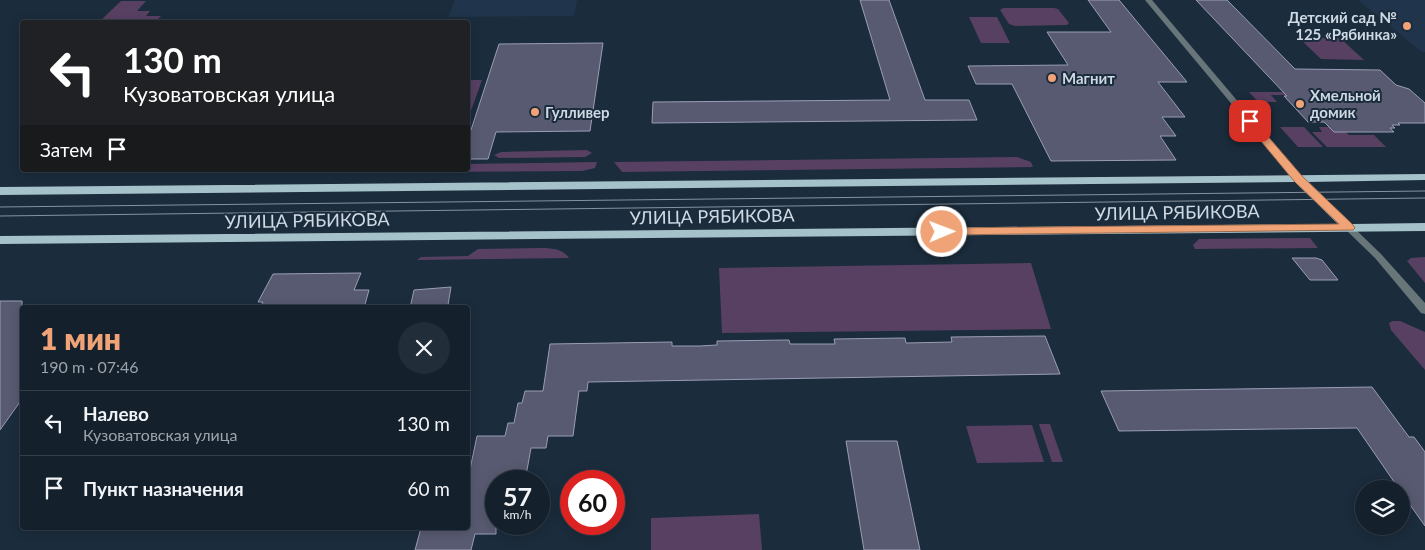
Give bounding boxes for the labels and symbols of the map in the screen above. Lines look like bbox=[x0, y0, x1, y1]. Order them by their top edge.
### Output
place label: Детский сад № 125 «Рябинка» bbox=[1288, 8, 1397, 43]
marker: Детский сад № 125 «Рябинка» bbox=[1401, 20, 1413, 32]
place label: Магнит bbox=[1062, 69, 1115, 87]
marker: Магнит bbox=[1046, 72, 1058, 84]
place label: Хмельной домик bbox=[1310, 86, 1381, 121]
marker: Хмельной домик bbox=[1294, 98, 1306, 110]
pin bbox=[1229, 100, 1271, 142]
place label: Гулливер bbox=[545, 103, 610, 121]
marker: Гулливер bbox=[529, 106, 541, 118]
street label: УЛИЦА РЯБИКОВА bbox=[1094, 200, 1260, 224]
street label: УЛИЦА РЯБИКОВА bbox=[629, 204, 795, 228]
position arrow bbox=[915, 205, 967, 257]
street label: УЛИЦА РЯБИКОВА bbox=[224, 208, 390, 232]
speed limit sign: 60 bbox=[560, 470, 625, 535]

